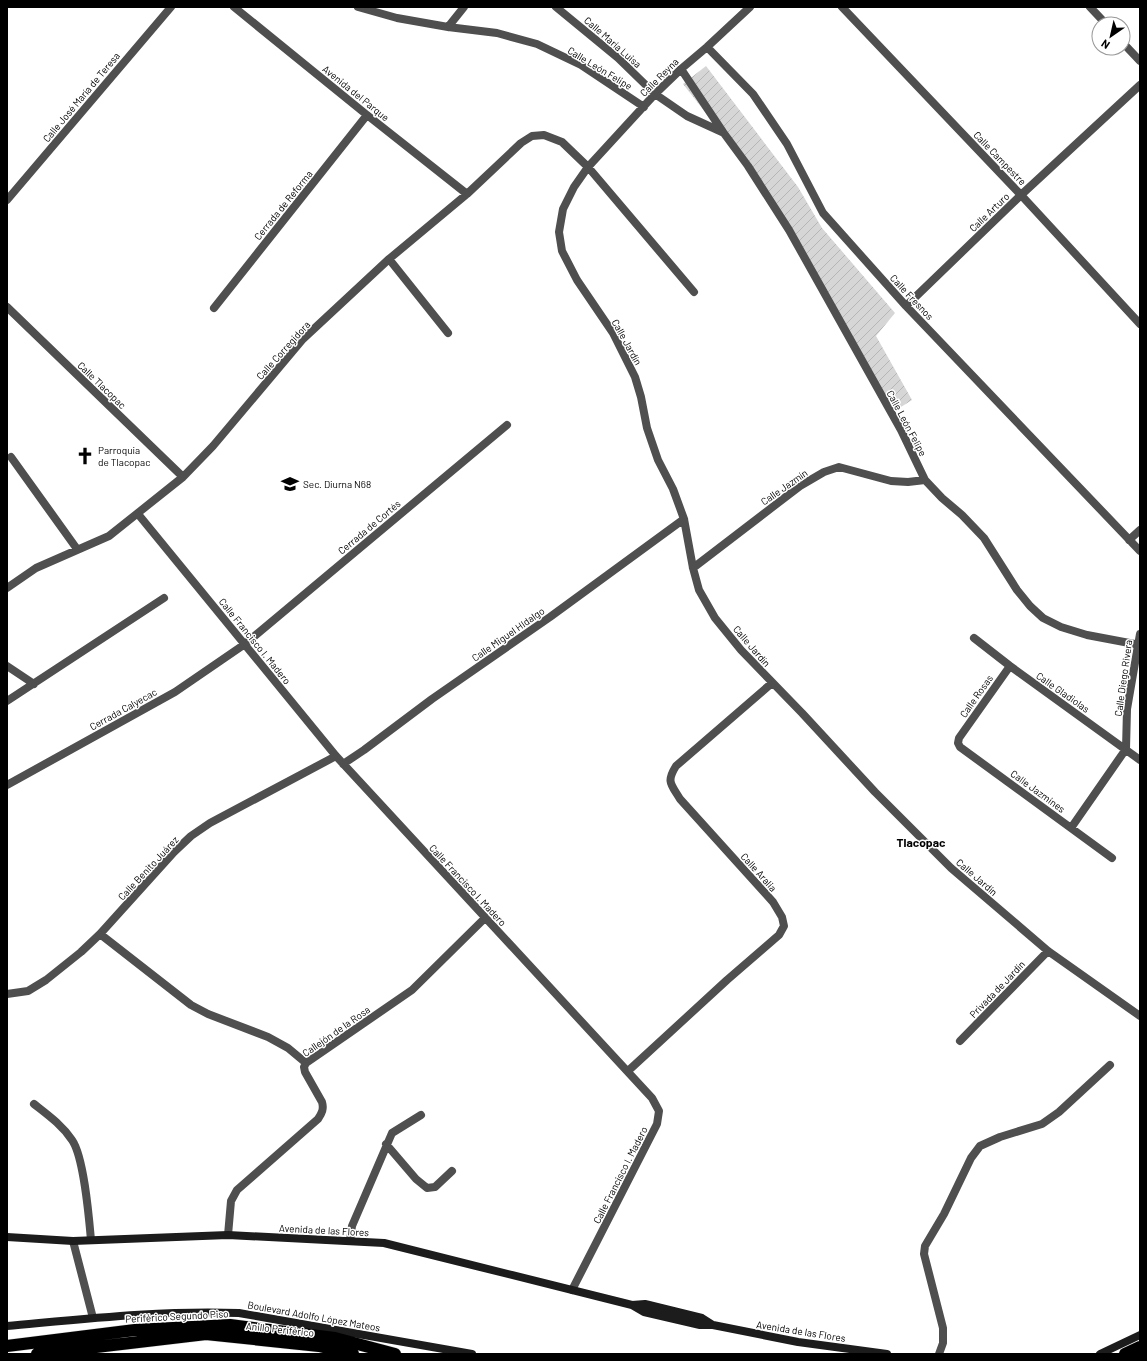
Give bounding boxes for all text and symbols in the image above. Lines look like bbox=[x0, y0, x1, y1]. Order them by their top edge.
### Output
street label: Calle María Luisa bbox=[582, 14, 644, 70]
north arrow bbox=[1091, 16, 1131, 56]
text: N bbox=[1098, 37, 1112, 52]
street label: Calle León Felipe bbox=[566, 44, 634, 92]
street label: Calle José María de Teresa bbox=[40, 50, 122, 144]
street label: Calle Reyna bbox=[637, 55, 681, 99]
street label: Avenida del Parque bbox=[320, 63, 392, 123]
street label: Calle Campestre bbox=[971, 128, 1029, 188]
street label: Cerrada de Reforma bbox=[251, 168, 315, 242]
street label: Calle Arturo bbox=[967, 190, 1011, 234]
street label: Calle Fresnos bbox=[888, 272, 936, 322]
street label: Calle Jardín bbox=[610, 317, 644, 367]
street label: Calle Corregidora bbox=[254, 318, 312, 382]
street label: Calle Tlacopac bbox=[75, 359, 129, 411]
street label: Calle León Felipe bbox=[885, 388, 929, 458]
place label: Parroquia de Tlacopac bbox=[98, 444, 150, 468]
church icon: Parroquia de Tlacopac bbox=[75, 446, 95, 466]
street label: Calle Jazmín bbox=[758, 467, 810, 507]
school or university icon: Sec. Diurna N68 bbox=[280, 474, 300, 494]
place label: Sec. Diurna N68 bbox=[303, 478, 371, 490]
street label: Cerrada de Cortés bbox=[335, 497, 403, 557]
street label: Calle Francisco I. Madero bbox=[217, 596, 293, 686]
street label: Calle Miguel HIdalgo bbox=[469, 604, 547, 664]
street label: Calle Jardín bbox=[731, 623, 773, 669]
street label: Calle Diego Rivera bbox=[1112, 639, 1134, 717]
street label: Calle Gladiolas bbox=[1034, 669, 1092, 715]
street label: Calle Rosas bbox=[957, 672, 995, 720]
street label: Cerrada Calyecac bbox=[87, 686, 159, 732]
street label: Calle Jazmines bbox=[1008, 767, 1068, 815]
street label: Calle Benito Juárez bbox=[115, 833, 181, 902]
district label: Tlacopac bbox=[897, 835, 946, 849]
street label: Calle Francisco I. Madero bbox=[427, 842, 509, 928]
street label: Calle Aralia bbox=[739, 850, 779, 894]
street label: Calle Jardín bbox=[954, 856, 1000, 898]
street label: Privada de Jardín bbox=[967, 958, 1027, 1020]
street label: Callejón de la Rosa bbox=[300, 1003, 372, 1059]
street label: Calle Francisco I. Madero bbox=[590, 1124, 650, 1226]
street label: Avenida de las Flores bbox=[279, 1222, 370, 1238]
street label: Boulevard Adolfo López Mateos bbox=[247, 1298, 382, 1334]
street label: Periférico Segundo Piso bbox=[125, 1307, 229, 1325]
street label: Avenida de las Flores bbox=[755, 1318, 847, 1344]
street label: Anillo Periférico bbox=[245, 1319, 315, 1339]

